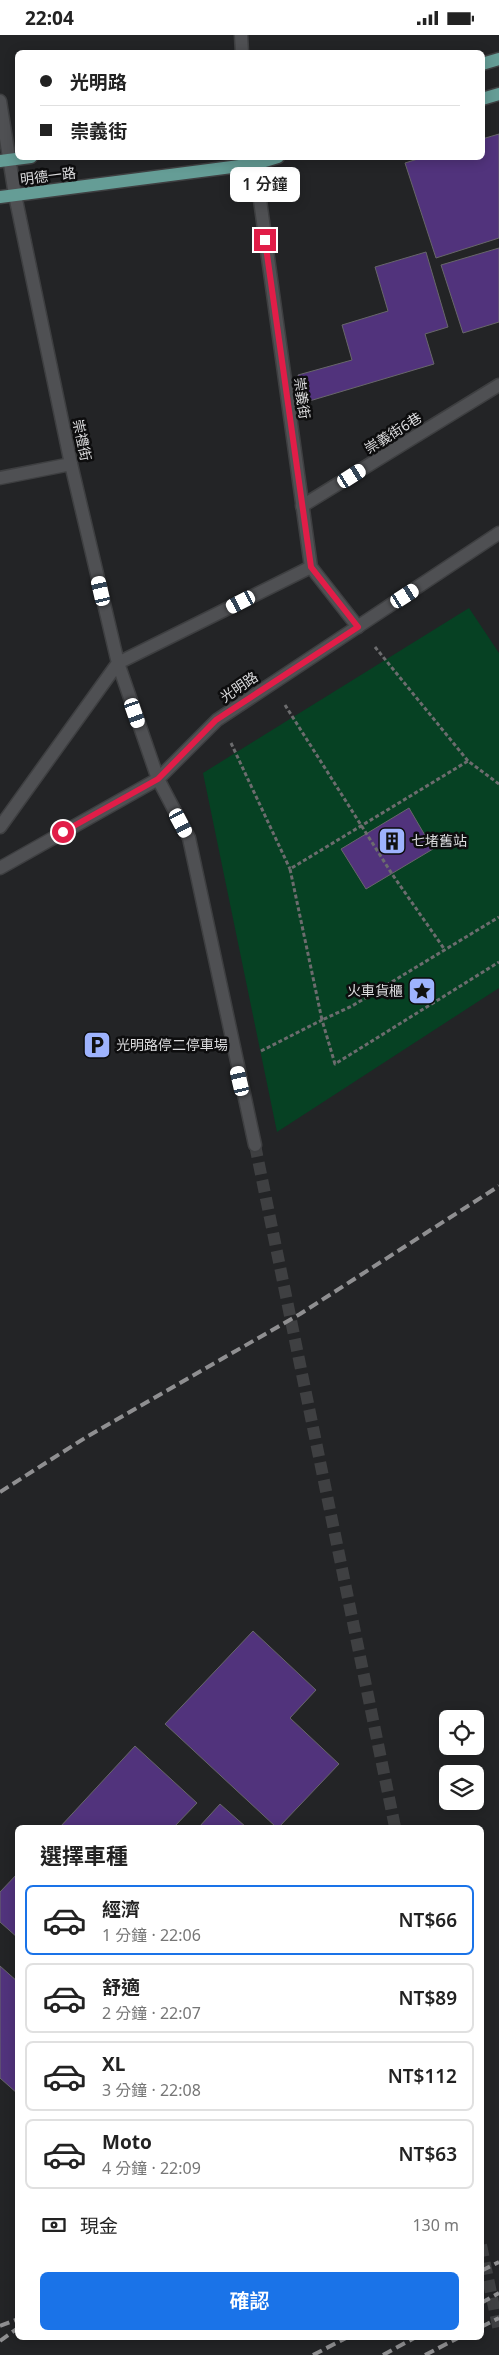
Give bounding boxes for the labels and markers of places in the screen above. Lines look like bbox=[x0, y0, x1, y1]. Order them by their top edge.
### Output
building icon: 七堵舊站 bbox=[377, 826, 407, 856]
place label: 七堵舊站 bbox=[411, 831, 467, 850]
place icon: 火車貨櫃 bbox=[407, 976, 437, 1006]
place label: 火車貨櫃 bbox=[347, 981, 403, 1000]
parking icon: 光明路停二停車場 bbox=[82, 1030, 112, 1060]
place label: 光明路停二停車場 bbox=[116, 1035, 228, 1054]

